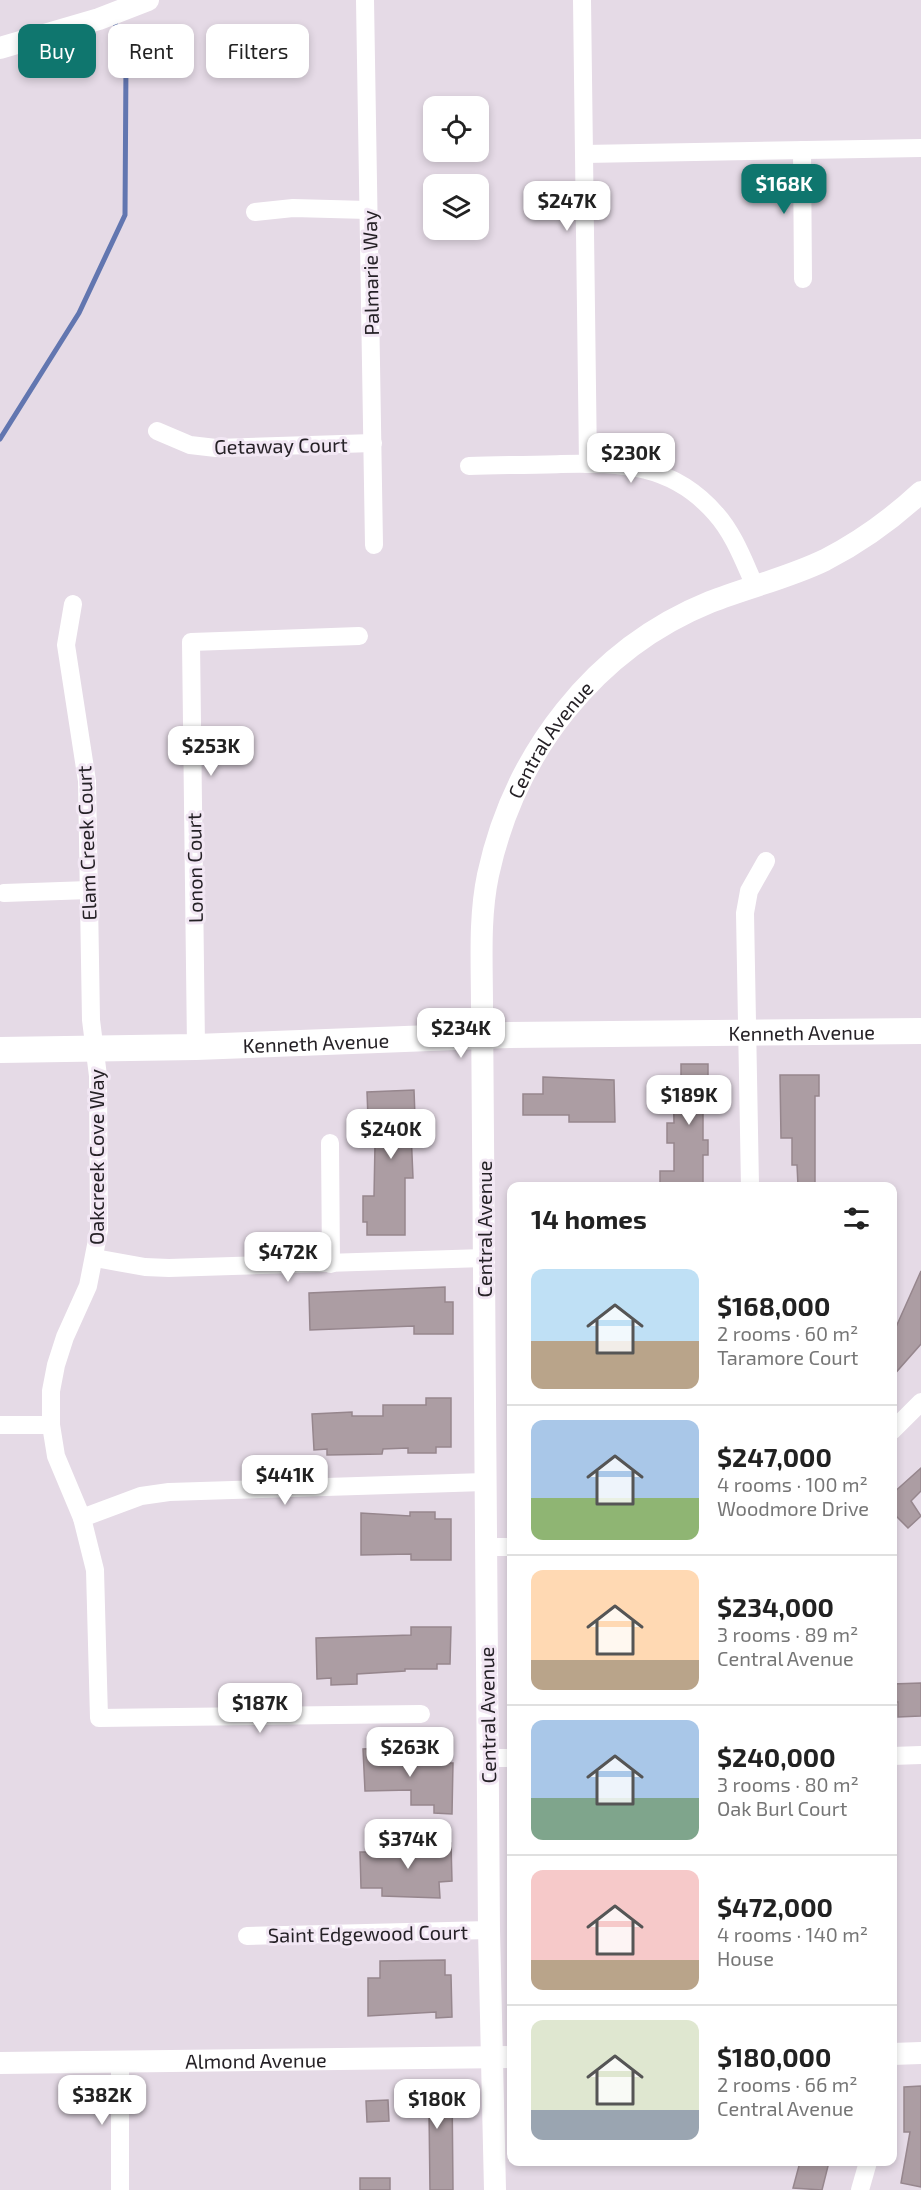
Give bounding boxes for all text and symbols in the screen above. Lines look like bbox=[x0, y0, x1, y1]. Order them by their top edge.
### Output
chip: Buy bbox=[18, 24, 96, 78]
chip: Rent bbox=[108, 24, 194, 78]
chip: Filters bbox=[206, 24, 309, 78]
map controls bbox=[423, 96, 489, 240]
button: locate bbox=[423, 96, 489, 162]
pin: $168K bbox=[742, 164, 826, 215]
text: $168K bbox=[755, 171, 813, 195]
button: layers bbox=[423, 174, 489, 240]
pin: $247K bbox=[525, 181, 609, 232]
text: $247K bbox=[537, 188, 597, 212]
street label: Palmarie Way bbox=[357, 210, 383, 336]
street label: Getaway Court bbox=[214, 432, 348, 458]
pin: $230K bbox=[589, 433, 673, 484]
text: $230K bbox=[601, 440, 661, 464]
street label: Central Avenue bbox=[502, 676, 598, 802]
pin: $253K bbox=[169, 726, 253, 777]
text: $253K bbox=[182, 733, 240, 757]
street label: Elam Creek Court bbox=[71, 765, 101, 921]
street label: Lonon Court bbox=[181, 812, 207, 923]
pin: $234K bbox=[419, 1008, 503, 1059]
text: $234K bbox=[431, 1015, 491, 1039]
street label: Kenneth Avenue bbox=[728, 1019, 875, 1045]
street label: Kenneth Avenue bbox=[242, 1028, 390, 1057]
street label: Oakcreek Cove Way bbox=[84, 1069, 108, 1245]
pin: $189K bbox=[647, 1075, 731, 1126]
text: $189K bbox=[660, 1082, 718, 1106]
pin: $240K bbox=[349, 1109, 433, 1160]
text: $240K bbox=[360, 1116, 422, 1140]
street label: Central Avenue bbox=[472, 1161, 496, 1297]
icon: filters bbox=[840, 1202, 873, 1235]
text: 14 homes bbox=[531, 1203, 647, 1234]
pin: $472K bbox=[246, 1232, 330, 1283]
text: $472K bbox=[258, 1239, 318, 1263]
text: $168,000 bbox=[717, 1290, 830, 1321]
icon: home bbox=[579, 1293, 651, 1365]
text: 2 rooms · 60 m² bbox=[717, 1321, 858, 1345]
text: Taramore Court bbox=[717, 1345, 858, 1369]
text: $247,000 bbox=[717, 1441, 832, 1472]
icon: home bbox=[579, 1444, 651, 1516]
pin: $441K bbox=[243, 1455, 327, 1506]
text: $441K bbox=[256, 1462, 314, 1486]
text: 4 rooms · 100 m² bbox=[717, 1472, 868, 1496]
text: Woodmore Drive bbox=[717, 1496, 869, 1520]
text: $234,000 bbox=[717, 1591, 834, 1622]
icon: home bbox=[579, 1594, 651, 1666]
text: 3 rooms · 89 m² bbox=[717, 1622, 858, 1646]
street label: Central Avenue bbox=[474, 1646, 500, 1784]
text: Central Avenue bbox=[717, 1646, 854, 1670]
pin: $187K bbox=[218, 1683, 302, 1734]
text: $187K bbox=[232, 1690, 288, 1714]
pin: $263K bbox=[368, 1727, 452, 1778]
text: $263K bbox=[380, 1734, 440, 1758]
text: $240,000 bbox=[717, 1741, 836, 1772]
icon: home bbox=[579, 1744, 651, 1816]
text: 3 rooms · 80 m² bbox=[717, 1772, 859, 1796]
text: Oak Burl Court bbox=[717, 1796, 847, 1820]
pin: $374K bbox=[366, 1819, 450, 1870]
text: $374K bbox=[379, 1826, 437, 1850]
text: $472,000 bbox=[717, 1891, 833, 1922]
icon: home bbox=[579, 1894, 651, 1966]
street label: Saint Edgewood Court bbox=[268, 1919, 469, 1947]
text: 4 rooms · 140 m² bbox=[717, 1922, 868, 1946]
text: House bbox=[717, 1946, 774, 1970]
text: $180,000 bbox=[717, 2041, 831, 2072]
icon: home bbox=[579, 2044, 651, 2116]
street label: Almond Avenue bbox=[185, 2047, 327, 2073]
text: 2 rooms · 66 m² bbox=[717, 2072, 858, 2096]
pin: $382K bbox=[60, 2075, 144, 2126]
pin: $180K bbox=[395, 2079, 479, 2130]
text: $382K bbox=[72, 2082, 132, 2106]
text: $180K bbox=[408, 2086, 466, 2110]
text: Central Avenue bbox=[717, 2096, 854, 2120]

